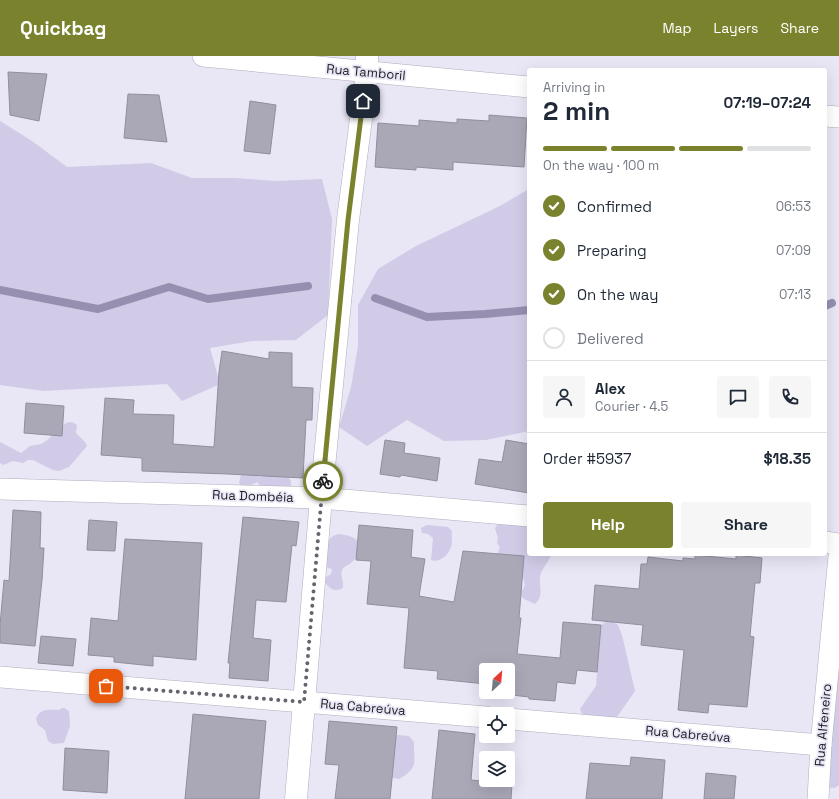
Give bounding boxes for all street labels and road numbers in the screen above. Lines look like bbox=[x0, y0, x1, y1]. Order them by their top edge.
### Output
street label: Rua Tamboril bbox=[326, 60, 406, 84]
street label: Rua Dombéia bbox=[212, 486, 295, 506]
street label: Rua Alfeneiro bbox=[811, 683, 835, 767]
street label: Rua Cabreúva bbox=[320, 695, 407, 719]
street label: Rua Cabreúva bbox=[645, 722, 732, 746]

